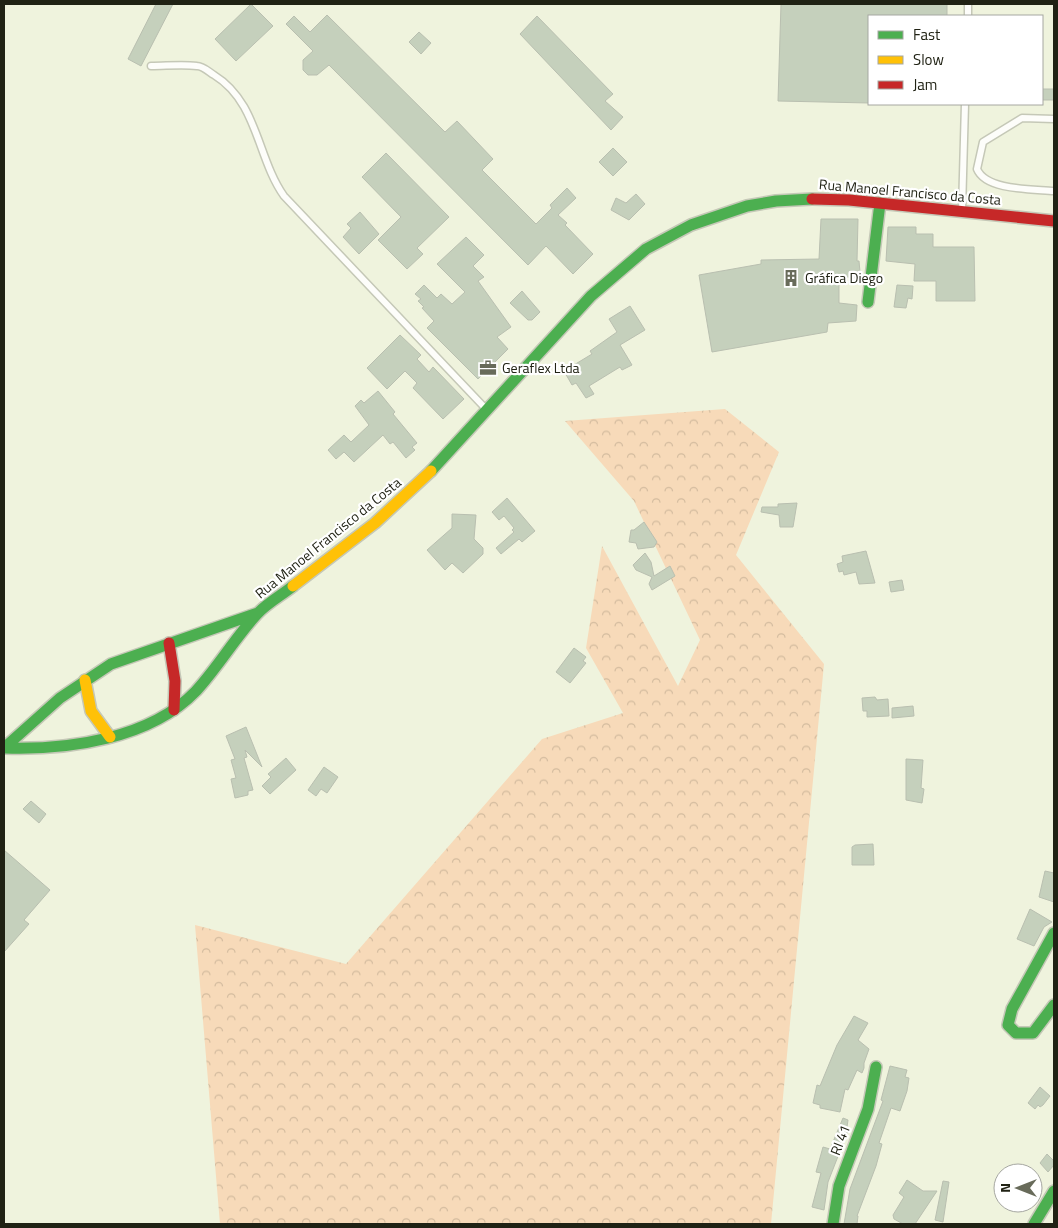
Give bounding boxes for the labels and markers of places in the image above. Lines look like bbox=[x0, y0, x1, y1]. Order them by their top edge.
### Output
place label: Gráfica Diego bbox=[805, 267, 883, 288]
building icon: Gráfica Diego bbox=[781, 268, 801, 288]
place label: Geraflex Ltda bbox=[502, 357, 580, 378]
office icon: Geraflex Ltda bbox=[478, 358, 498, 378]

